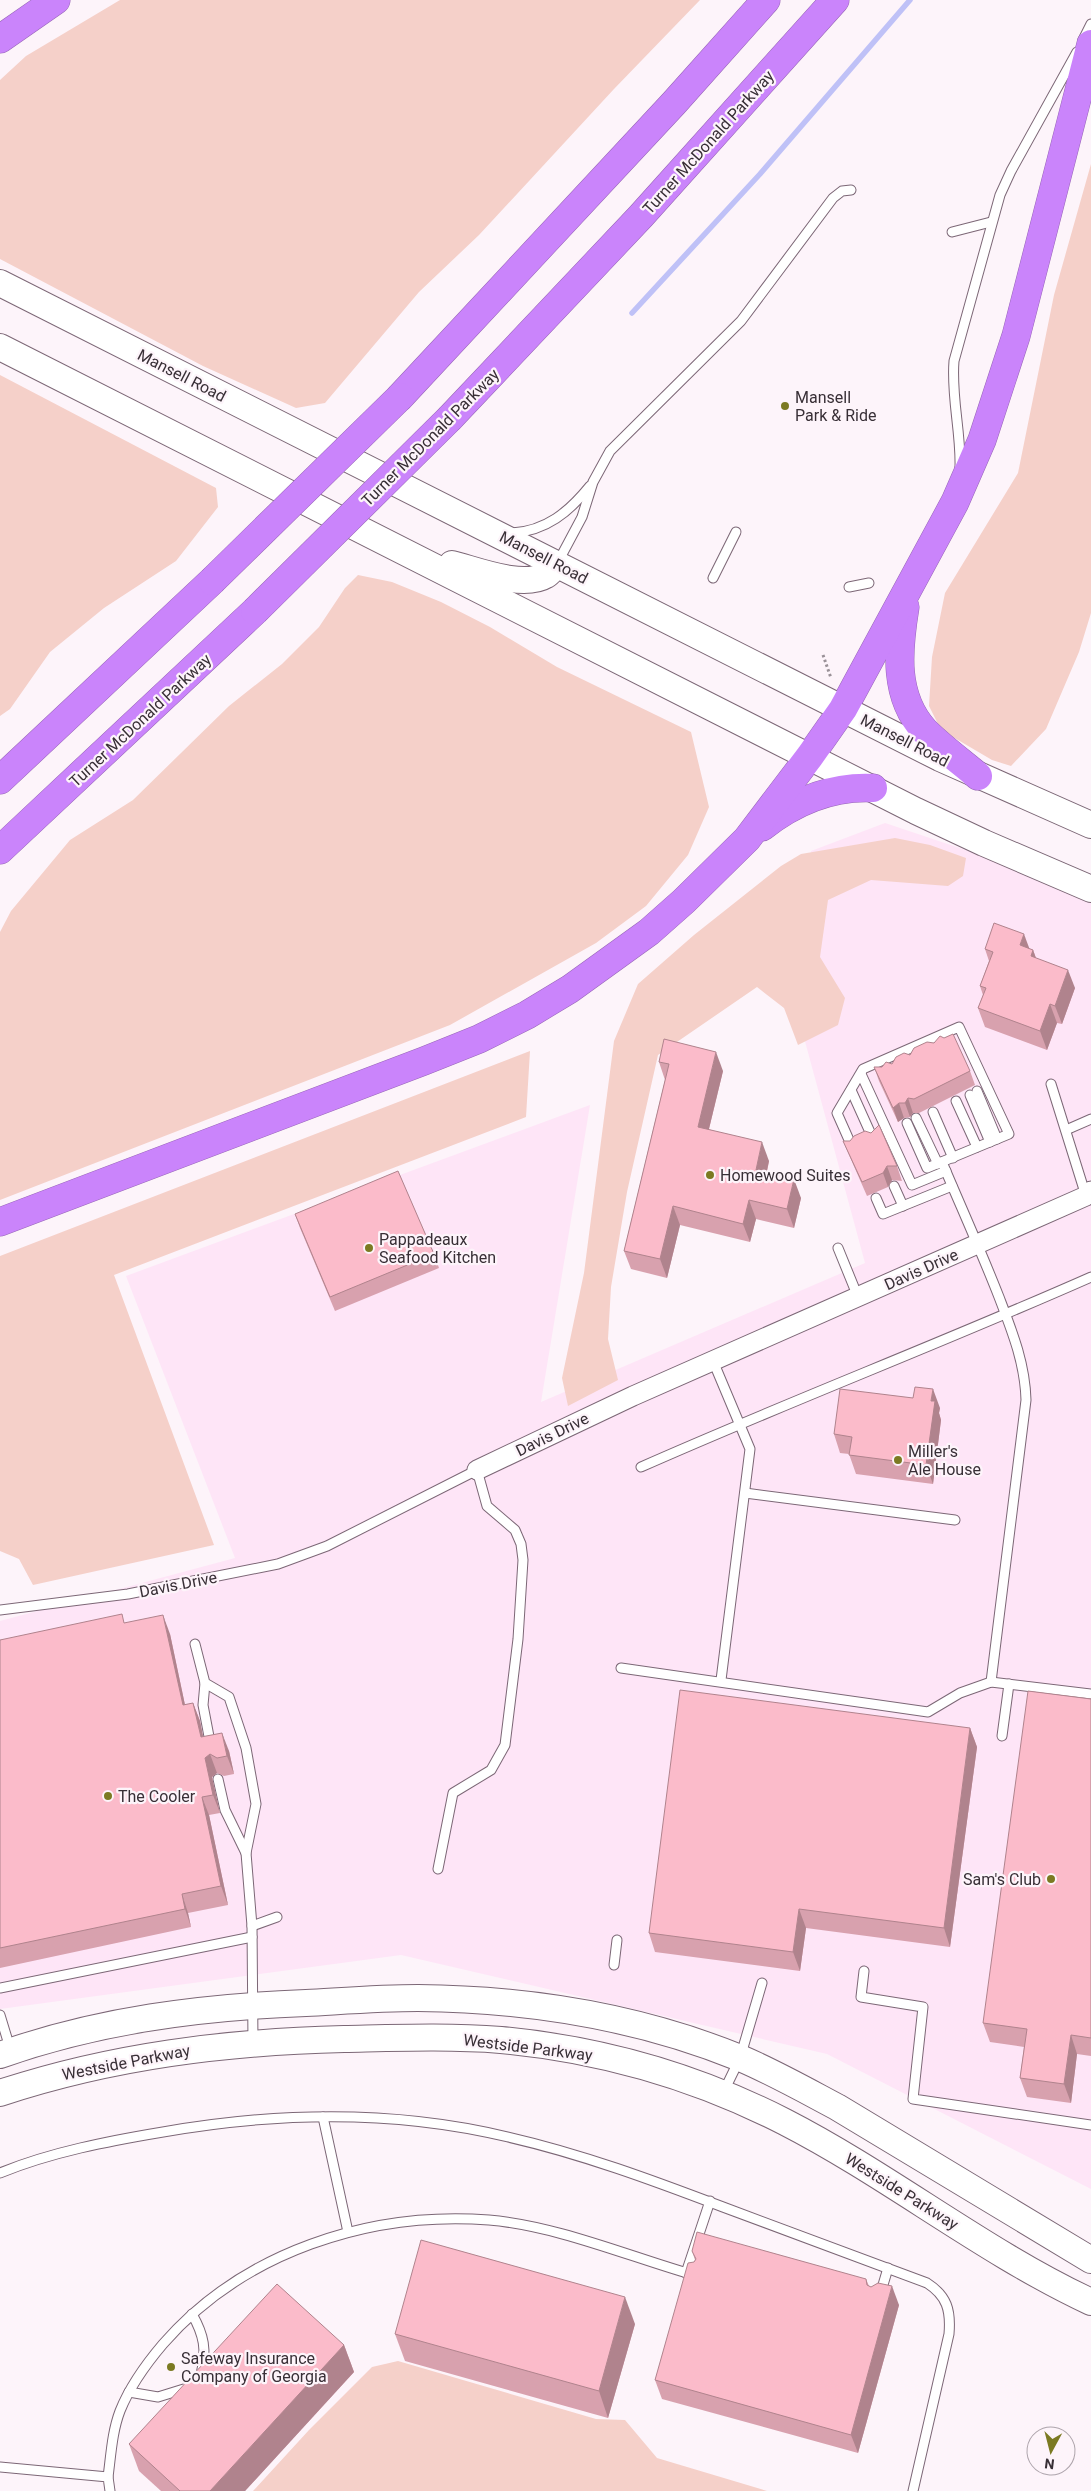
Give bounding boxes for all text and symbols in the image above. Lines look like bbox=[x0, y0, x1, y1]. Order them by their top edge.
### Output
street label: Turner McDonald Parkway bbox=[639, 66, 778, 218]
street label: Mansell Road bbox=[134, 345, 229, 406]
street label: Turner McDonald Parkway bbox=[358, 364, 503, 510]
place label: Mansell Park & Ride bbox=[795, 388, 876, 425]
marker: Mansell Park & Ride bbox=[779, 400, 791, 412]
street label: Mansell Road bbox=[496, 527, 591, 588]
street label: Turner McDonald Parkway bbox=[66, 650, 215, 791]
street label: Mansell Road bbox=[857, 710, 952, 771]
place label: Homewood Suites bbox=[720, 1166, 851, 1185]
marker: Homewood Suites bbox=[704, 1169, 716, 1181]
place label: Pappadeaux Seafood Kitchen bbox=[379, 1230, 496, 1267]
marker: Pappadeaux Seafood Kitchen bbox=[363, 1242, 375, 1254]
street label: Davis Drive bbox=[881, 1245, 961, 1294]
street label: Davis Drive bbox=[513, 1409, 592, 1460]
place label: Miller's Ale House bbox=[908, 1442, 981, 1479]
marker: Miller's Ale House bbox=[892, 1454, 904, 1466]
street label: Davis Drive bbox=[138, 1568, 219, 1601]
place label: The Cooler bbox=[118, 1787, 196, 1806]
marker: The Cooler bbox=[102, 1790, 114, 1802]
place label: Sam's Club bbox=[963, 1870, 1041, 1889]
marker: Sam's Club bbox=[1045, 1873, 1057, 1885]
street label: Westside Parkway bbox=[462, 2030, 594, 2065]
street label: Westside Parkway bbox=[60, 2041, 192, 2084]
street label: Westside Parkway bbox=[842, 2149, 962, 2234]
place label: Safeway Insurance Company of Georgia bbox=[181, 2349, 327, 2386]
marker: Safeway Insurance Company of Georgia bbox=[165, 2361, 177, 2373]
north arrow bbox=[1026, 2426, 1076, 2476]
text: N bbox=[1044, 2455, 1055, 2472]

